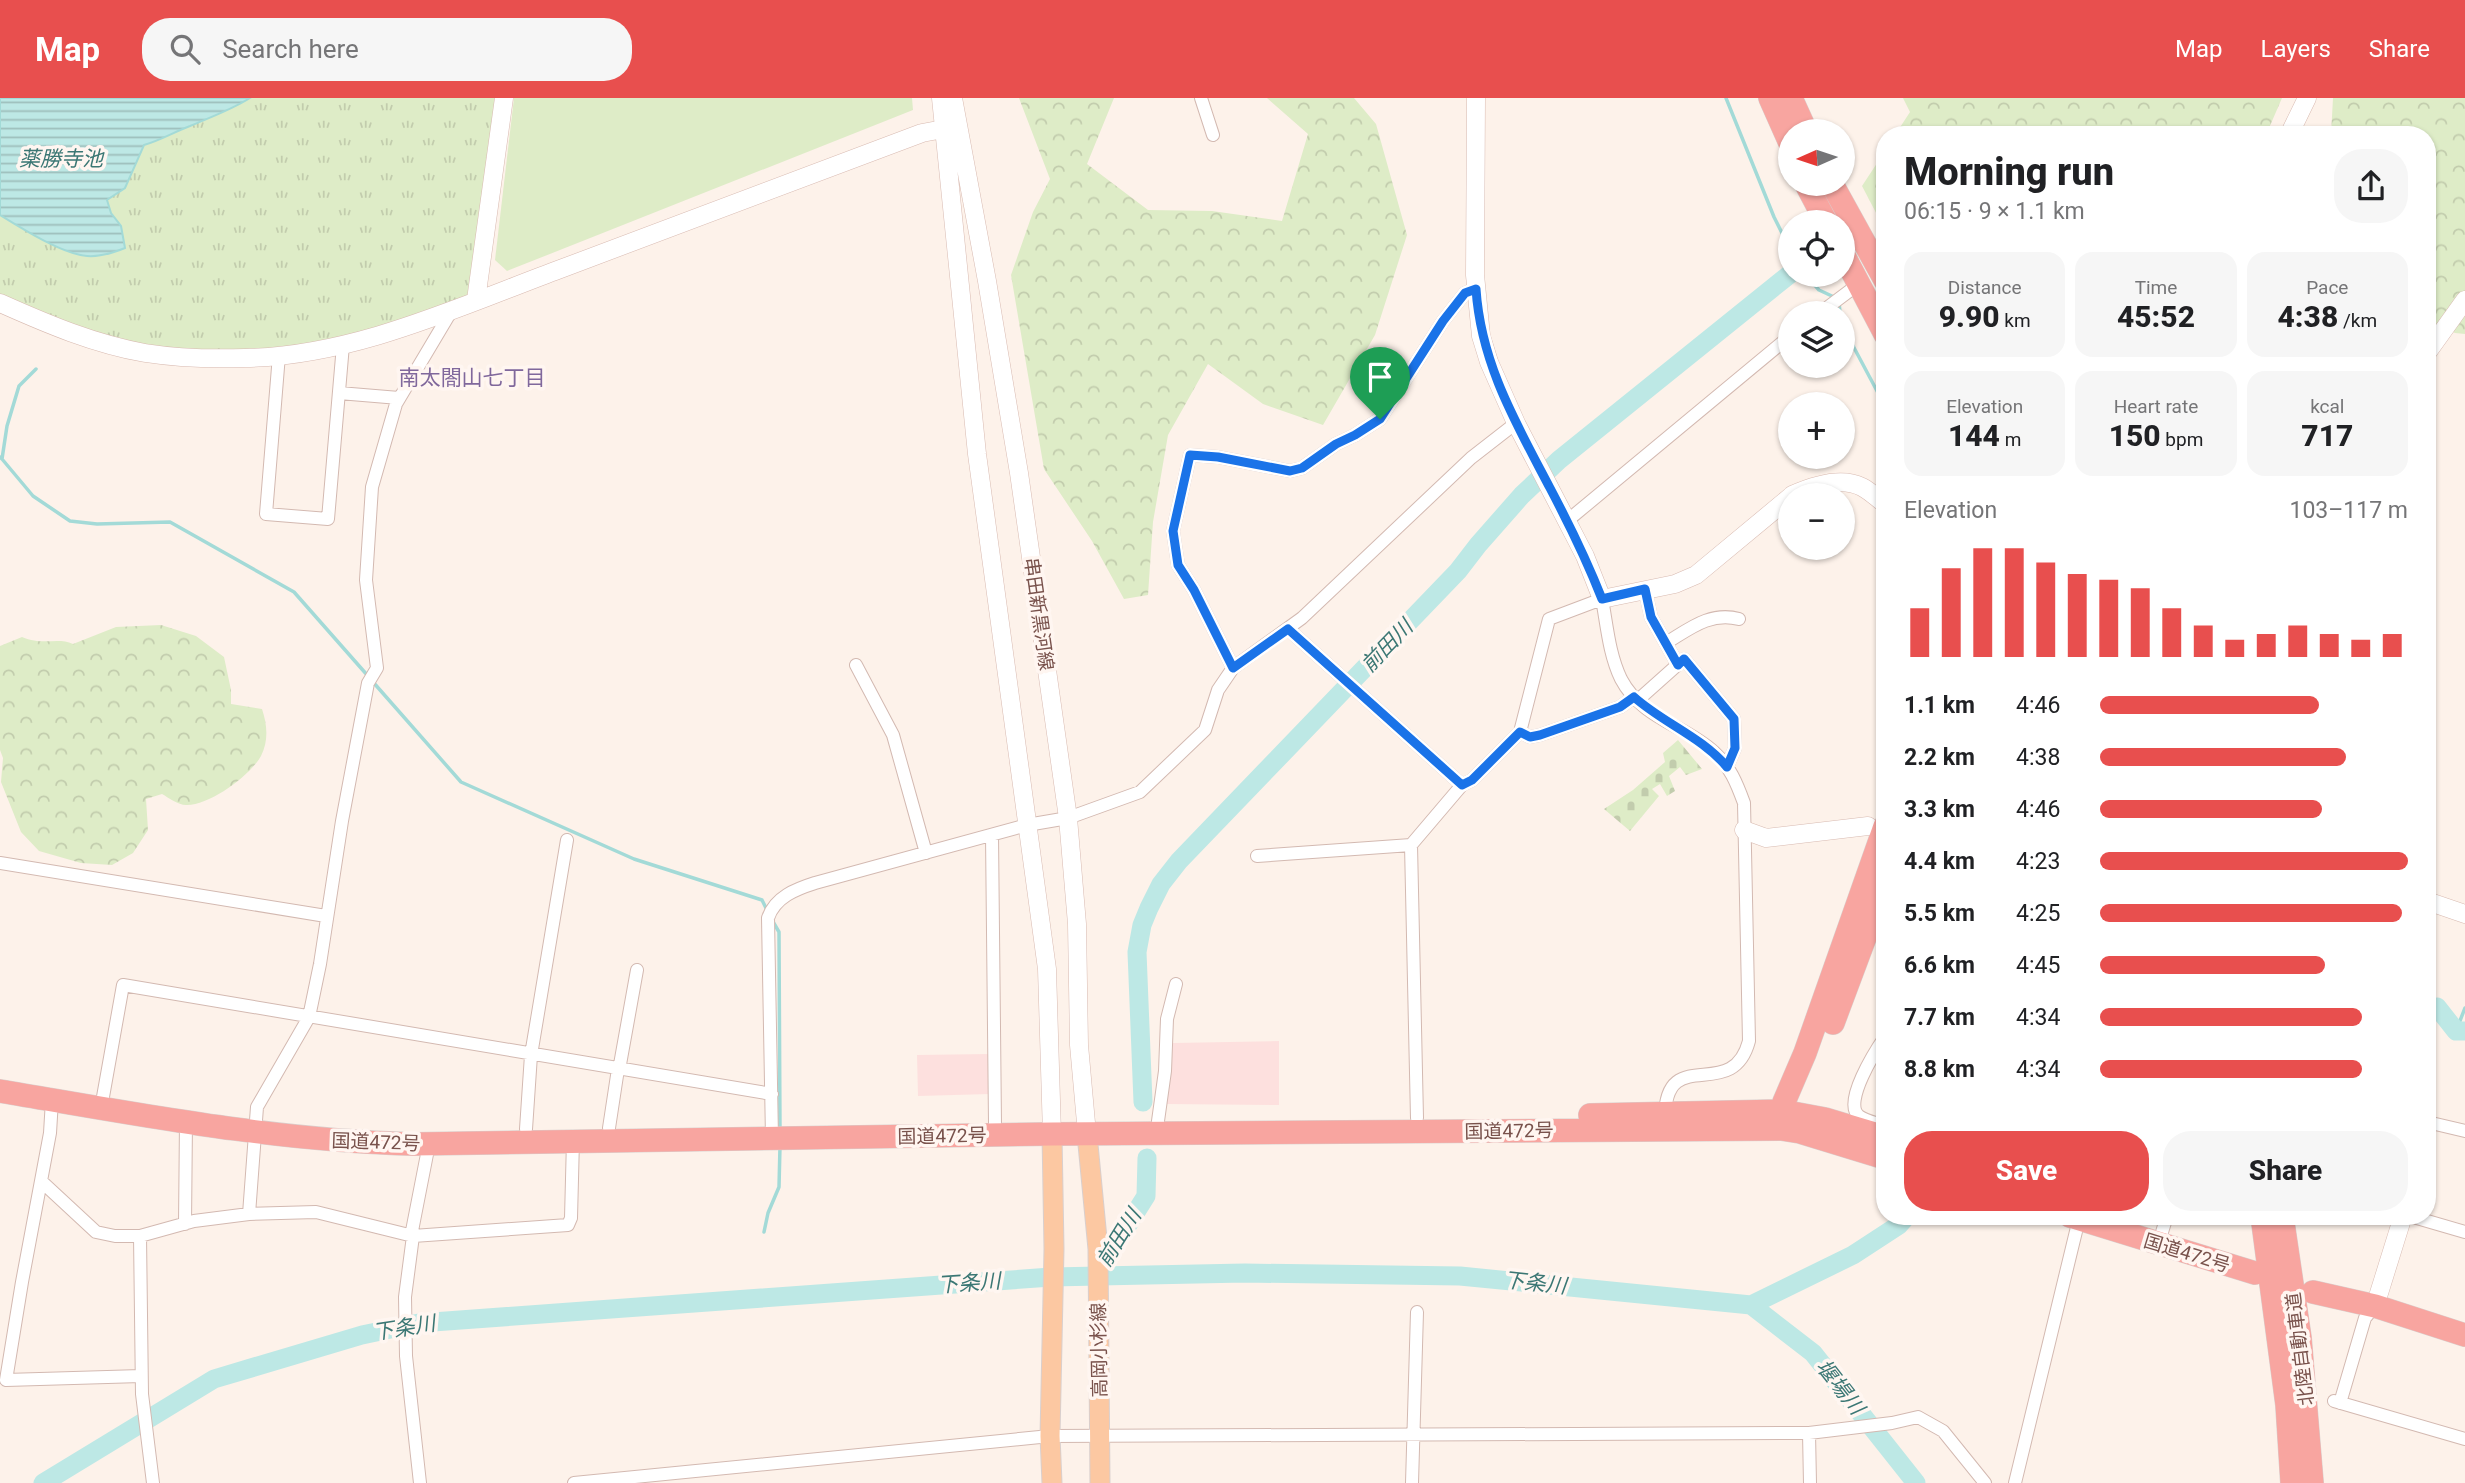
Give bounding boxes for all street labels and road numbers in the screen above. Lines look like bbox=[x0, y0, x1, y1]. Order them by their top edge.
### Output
street label: 串田新黒河線 bbox=[1020, 556, 1058, 672]
street label: 国道472号 bbox=[1464, 1119, 1554, 1143]
street label: 国道472号 bbox=[897, 1124, 987, 1148]
street label: 国道472号 bbox=[331, 1129, 421, 1155]
street label: 国道472号 bbox=[2141, 1229, 2233, 1277]
street label: 北陸自動車道 bbox=[2282, 1291, 2318, 1407]
street label: 高岡小杉線 bbox=[1087, 1302, 1111, 1398]

